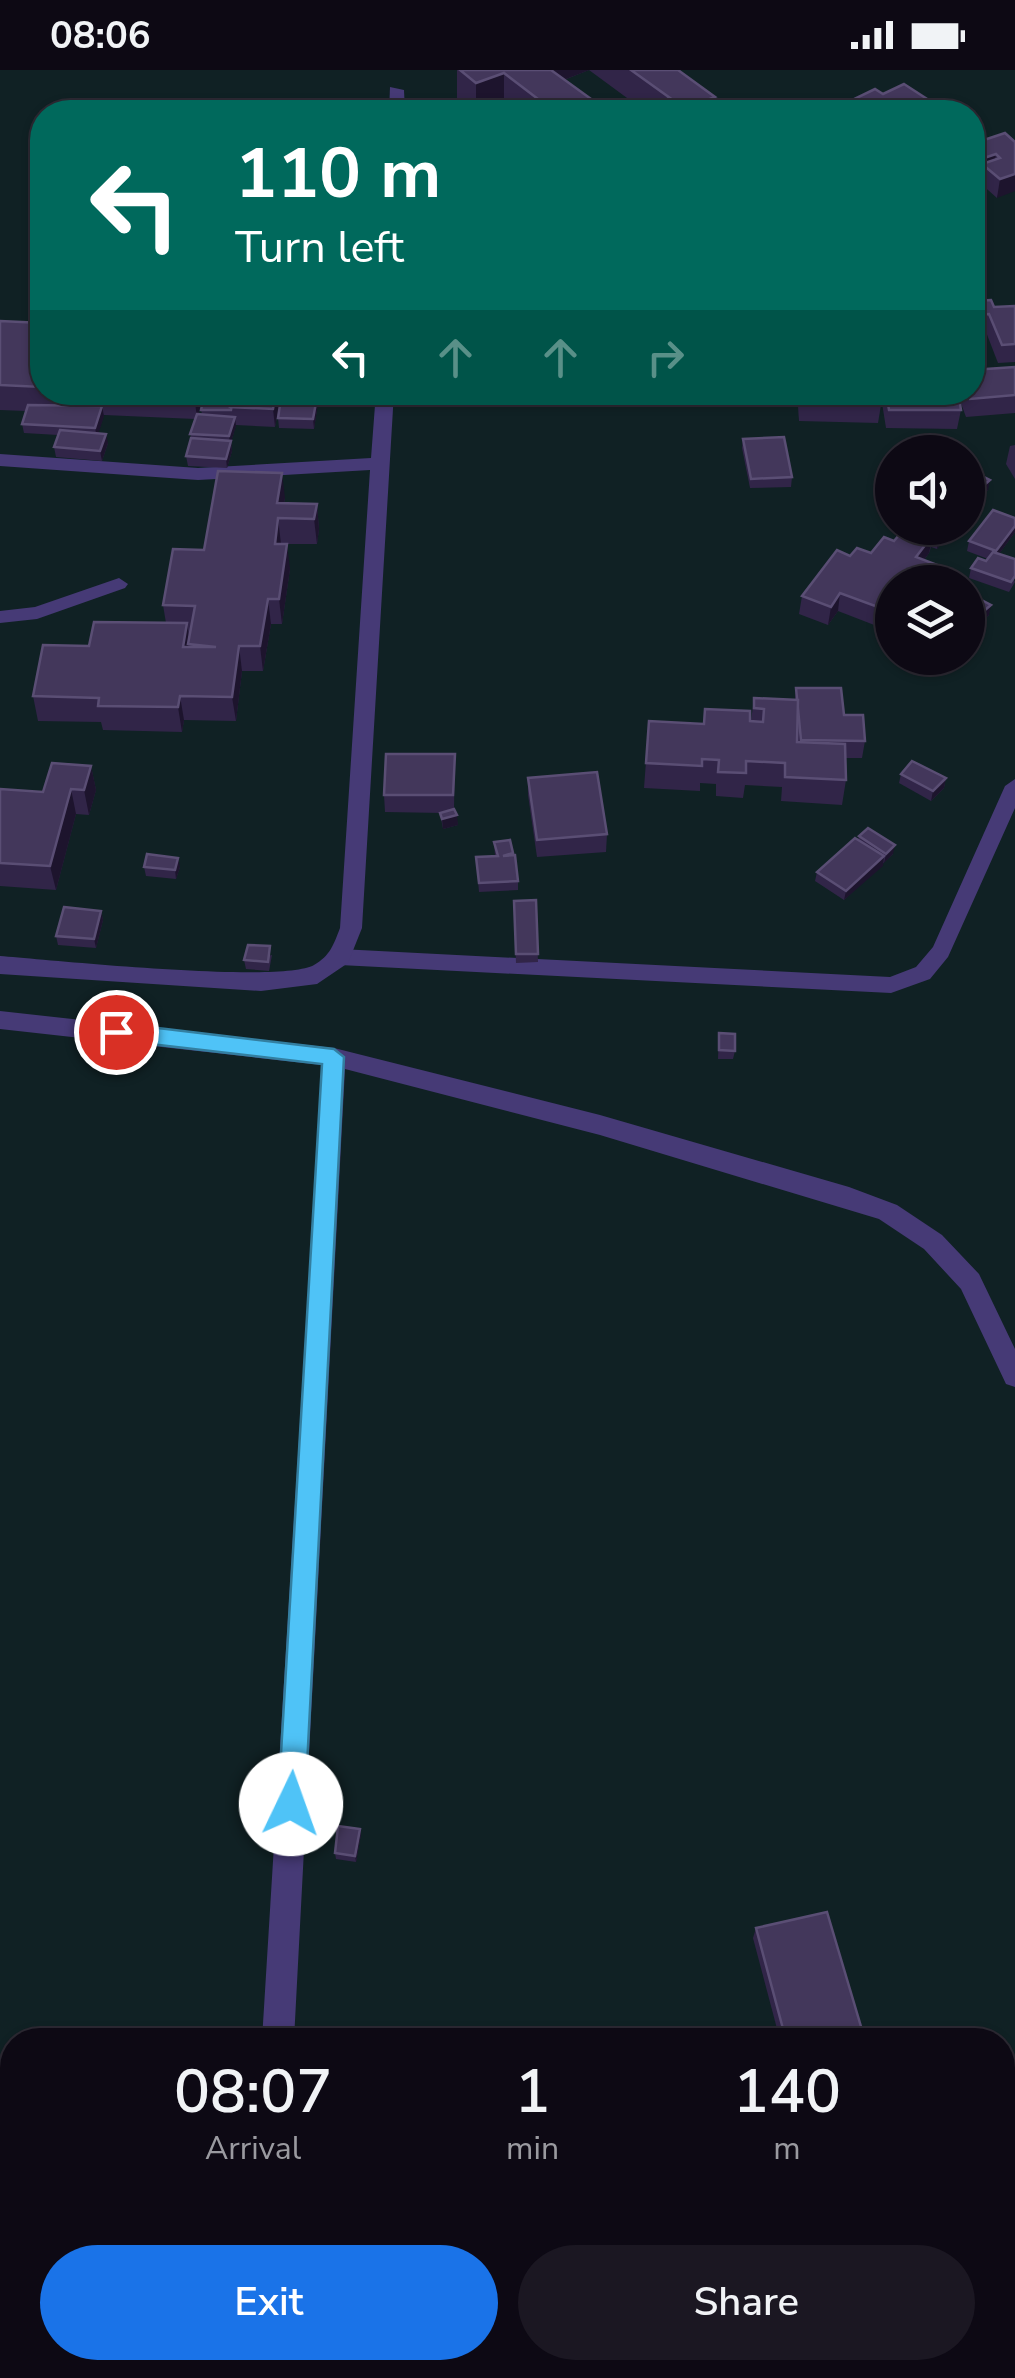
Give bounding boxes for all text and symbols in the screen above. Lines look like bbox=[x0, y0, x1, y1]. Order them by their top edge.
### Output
text: 08:06 bbox=[50, 10, 151, 61]
text: 110 m bbox=[235, 126, 441, 222]
icon: left bbox=[70, 140, 200, 270]
text: Turn left bbox=[235, 217, 404, 278]
icon: left bbox=[323, 330, 378, 385]
icon: ahead bbox=[428, 330, 483, 385]
icon: ahead bbox=[533, 330, 588, 385]
icon: right bbox=[638, 330, 693, 385]
map controls bbox=[875, 435, 985, 675]
button: sound bbox=[875, 435, 985, 545]
button: layers bbox=[875, 565, 985, 675]
pin bbox=[74, 990, 159, 1075]
icon: arrive bbox=[89, 1005, 144, 1060]
position arrow bbox=[239, 1752, 343, 1856]
text: 08:07 bbox=[174, 2051, 332, 2133]
text: 1 bbox=[515, 2051, 551, 2133]
text: 140 bbox=[733, 2051, 841, 2133]
text: Arrival bbox=[205, 2127, 301, 2170]
text: min bbox=[506, 2127, 559, 2170]
text: m bbox=[773, 2127, 801, 2170]
button: Exit bbox=[40, 2245, 498, 2360]
button: Share bbox=[518, 2245, 975, 2360]

